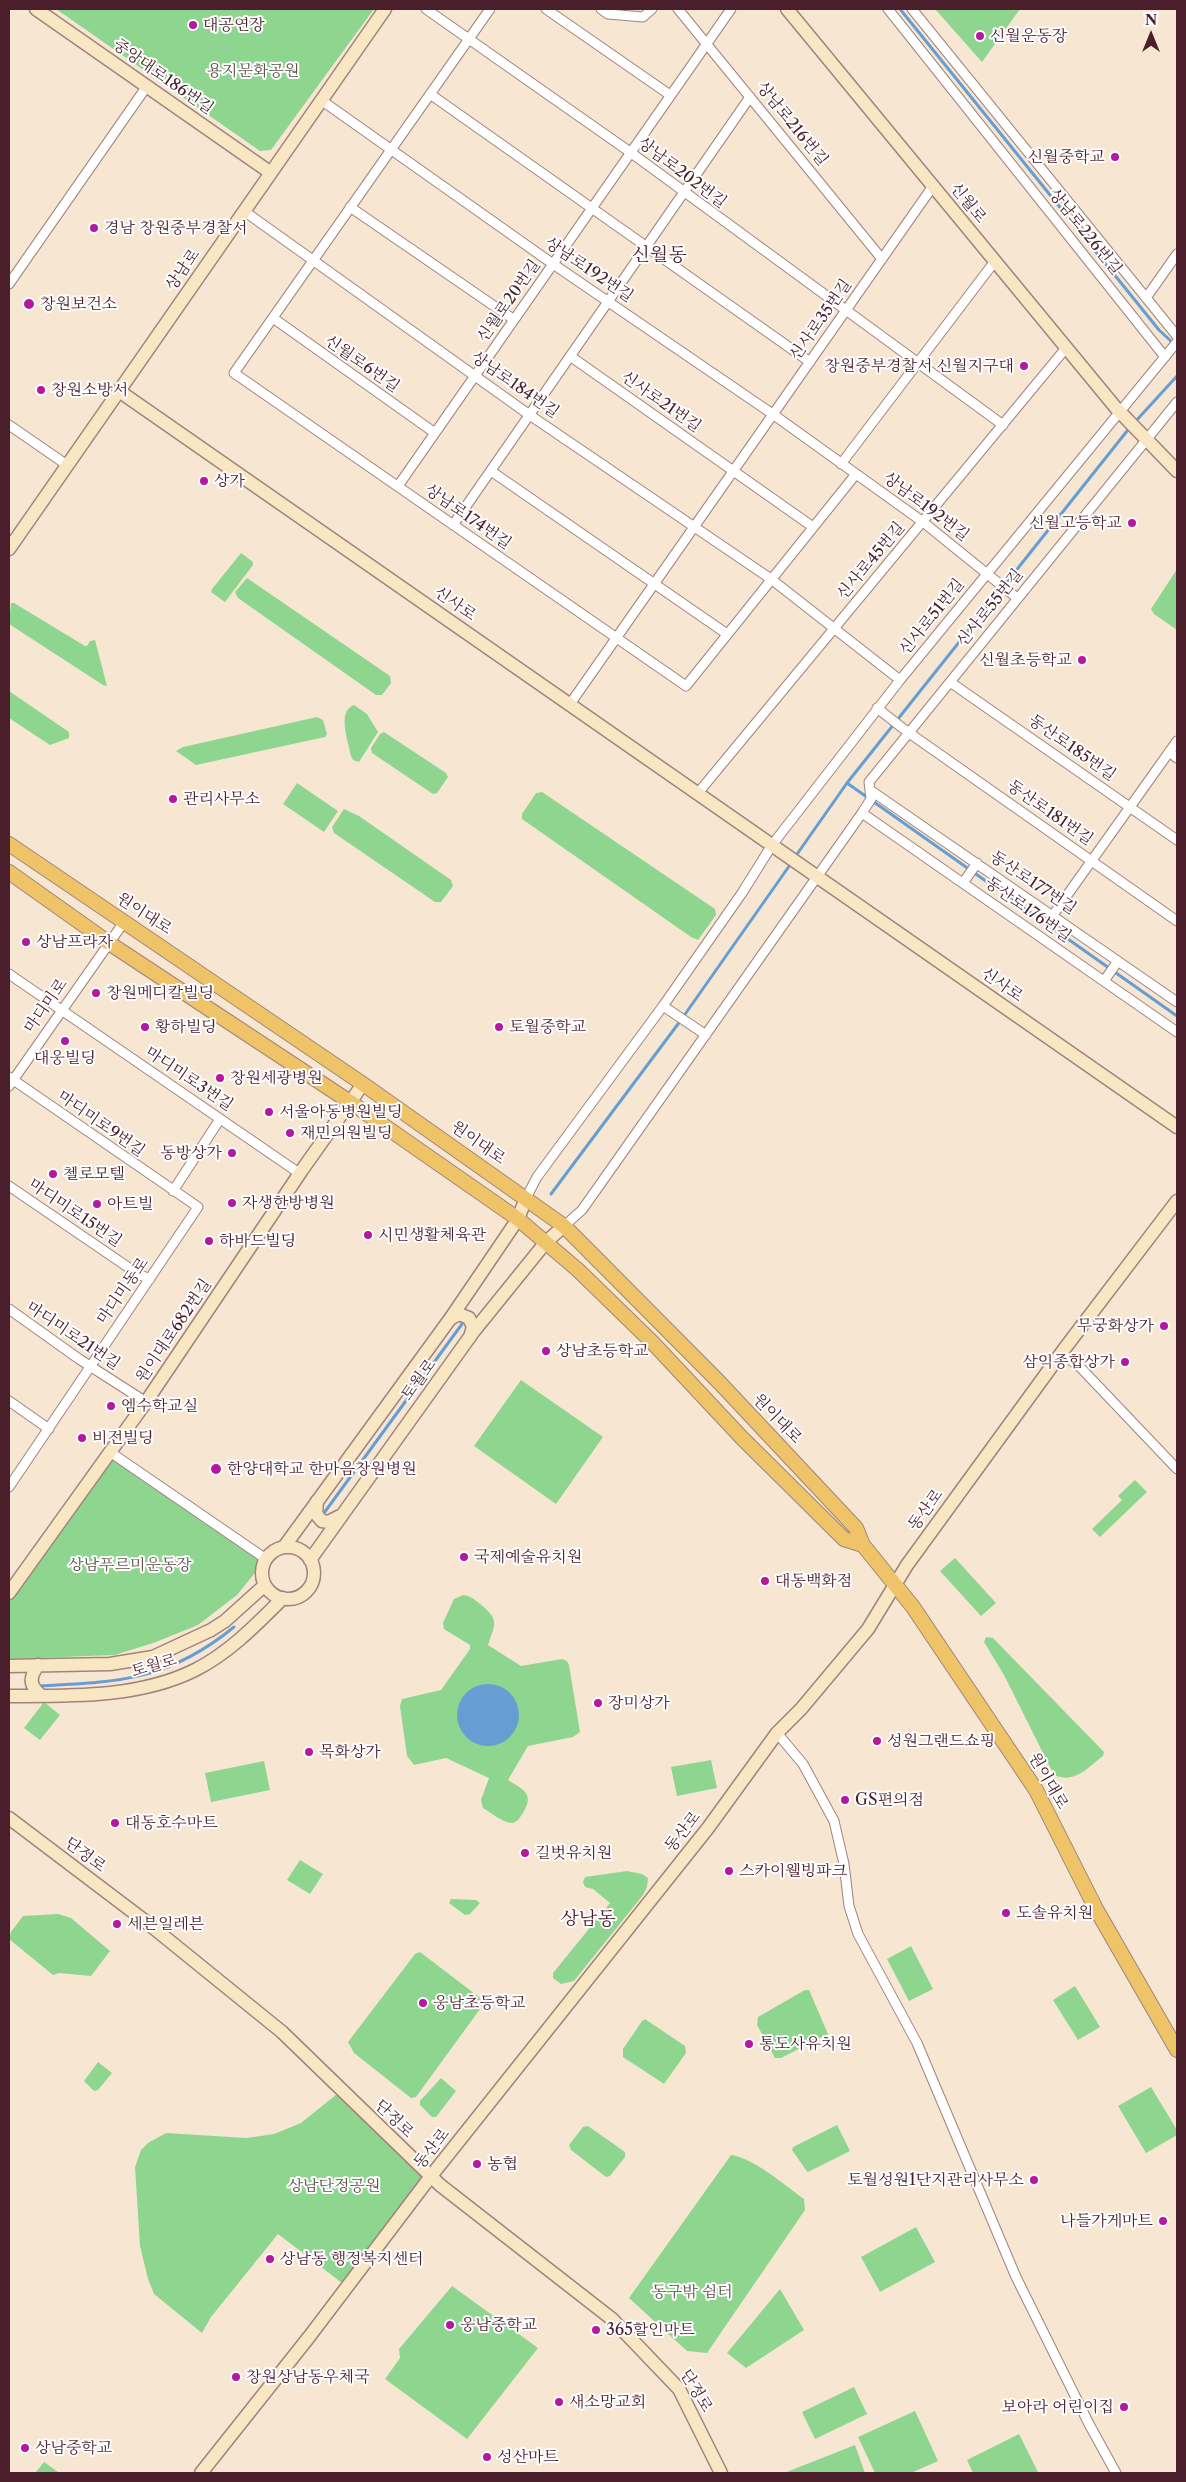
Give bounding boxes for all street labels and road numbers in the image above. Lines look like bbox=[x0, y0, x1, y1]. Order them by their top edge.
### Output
street label: 중앙대로186번길 bbox=[109, 35, 217, 119]
street label: 상남로216번길 bbox=[752, 78, 832, 170]
street label: 상남로202번길 bbox=[634, 133, 730, 213]
street label: 신월로 bbox=[946, 179, 990, 227]
street label: 상남로226번길 bbox=[1044, 185, 1126, 279]
street label: 상남로192번길 bbox=[541, 233, 637, 307]
street label: 상남로 bbox=[162, 246, 204, 294]
street label: 신월로20번길 bbox=[473, 256, 545, 346]
street label: 신사로35번길 bbox=[786, 276, 856, 364]
street label: 신월로6번길 bbox=[321, 331, 403, 397]
street label: 상남로184번길 bbox=[467, 348, 563, 422]
street label: 신사로21번길 bbox=[617, 367, 705, 437]
street label: 상남로192번길 bbox=[879, 468, 973, 546]
street label: 상남로174번길 bbox=[421, 480, 515, 554]
street label: 신사로45번길 bbox=[833, 518, 909, 604]
street label: 신사로55번길 bbox=[953, 565, 1027, 651]
street label: 신사로51번길 bbox=[895, 575, 969, 659]
street label: 신사로 bbox=[431, 583, 479, 625]
street label: 동산로185번길 bbox=[1025, 711, 1119, 785]
street label: 동산로181번길 bbox=[1003, 776, 1097, 850]
street label: 동산로177번길 bbox=[986, 847, 1080, 919]
street label: 동산로176번길 bbox=[981, 873, 1075, 947]
street label: 원이대로 bbox=[113, 889, 175, 939]
street label: 신사로 bbox=[978, 964, 1026, 1006]
street label: 마디미로 bbox=[20, 975, 72, 1037]
street label: 마디미로3번길 bbox=[142, 1043, 236, 1115]
street label: 마디미로9번길 bbox=[54, 1087, 148, 1161]
street label: 원이대로 bbox=[447, 1117, 509, 1169]
street label: 마디미로15번길 bbox=[25, 1175, 125, 1251]
street label: 마디미동로 bbox=[93, 1254, 153, 1328]
street label: 원이대로682번길 bbox=[132, 1276, 216, 1386]
street label: 마디미로21번길 bbox=[23, 1298, 123, 1374]
street label: 토월로 bbox=[398, 1356, 440, 1404]
street label: 원이대로 bbox=[749, 1390, 805, 1448]
street label: 동산로 bbox=[905, 1486, 947, 1534]
street label: 토월로 bbox=[129, 1650, 179, 1682]
street label: 원이대로 bbox=[1024, 1749, 1072, 1813]
street label: 동산로 bbox=[661, 1808, 705, 1856]
street label: 단정로 bbox=[61, 1833, 109, 1877]
street label: 단정로 bbox=[371, 2096, 417, 2142]
street label: 동산로 bbox=[410, 2125, 454, 2173]
street label: 단정로 bbox=[676, 2366, 716, 2416]

